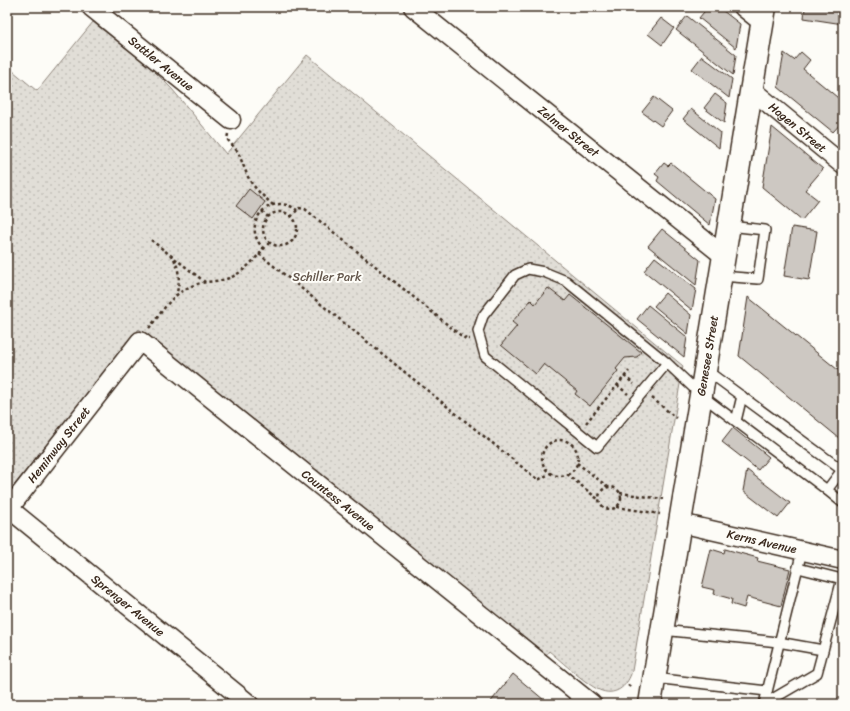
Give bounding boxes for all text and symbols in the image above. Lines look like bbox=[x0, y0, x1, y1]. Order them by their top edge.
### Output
street label: Sattler Avenue bbox=[123, 30, 199, 97]
street label: Hagen Street bbox=[763, 96, 832, 159]
street label: Zelmer Street bbox=[533, 100, 605, 164]
park label: Schiller Park bbox=[293, 266, 362, 288]
street label: Genesee Street bbox=[690, 314, 725, 398]
street label: Heminway Street bbox=[22, 402, 96, 488]
street label: Countess Avenue bbox=[296, 464, 380, 537]
street label: Kerns Avenue bbox=[725, 523, 799, 560]
street label: Sprenger Avenue bbox=[86, 569, 170, 642]

